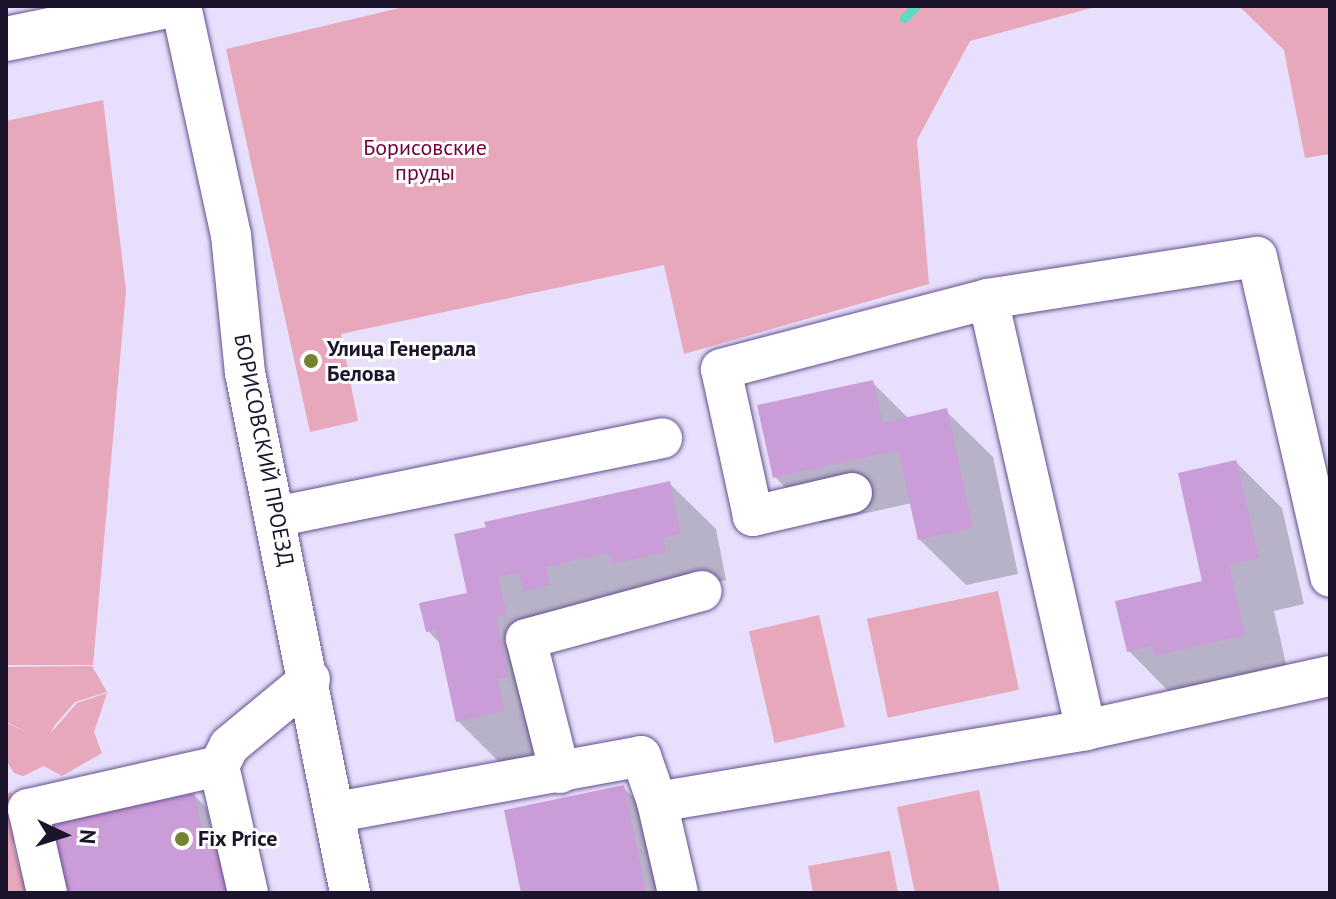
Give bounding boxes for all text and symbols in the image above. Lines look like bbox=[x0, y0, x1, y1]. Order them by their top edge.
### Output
park label: Борисовские пруды bbox=[363, 134, 487, 186]
street label: БОРИСОВСКИЙ ПРОЕЗД bbox=[229, 332, 299, 568]
place label: Улица Генерала Белова bbox=[327, 335, 476, 386]
marker: Улица Генерала Белова bbox=[302, 352, 320, 370]
north arrow bbox=[24, 795, 104, 875]
place label: Fix Price bbox=[198, 826, 278, 852]
text: N bbox=[73, 828, 102, 845]
marker: Fix Price bbox=[173, 830, 191, 848]

